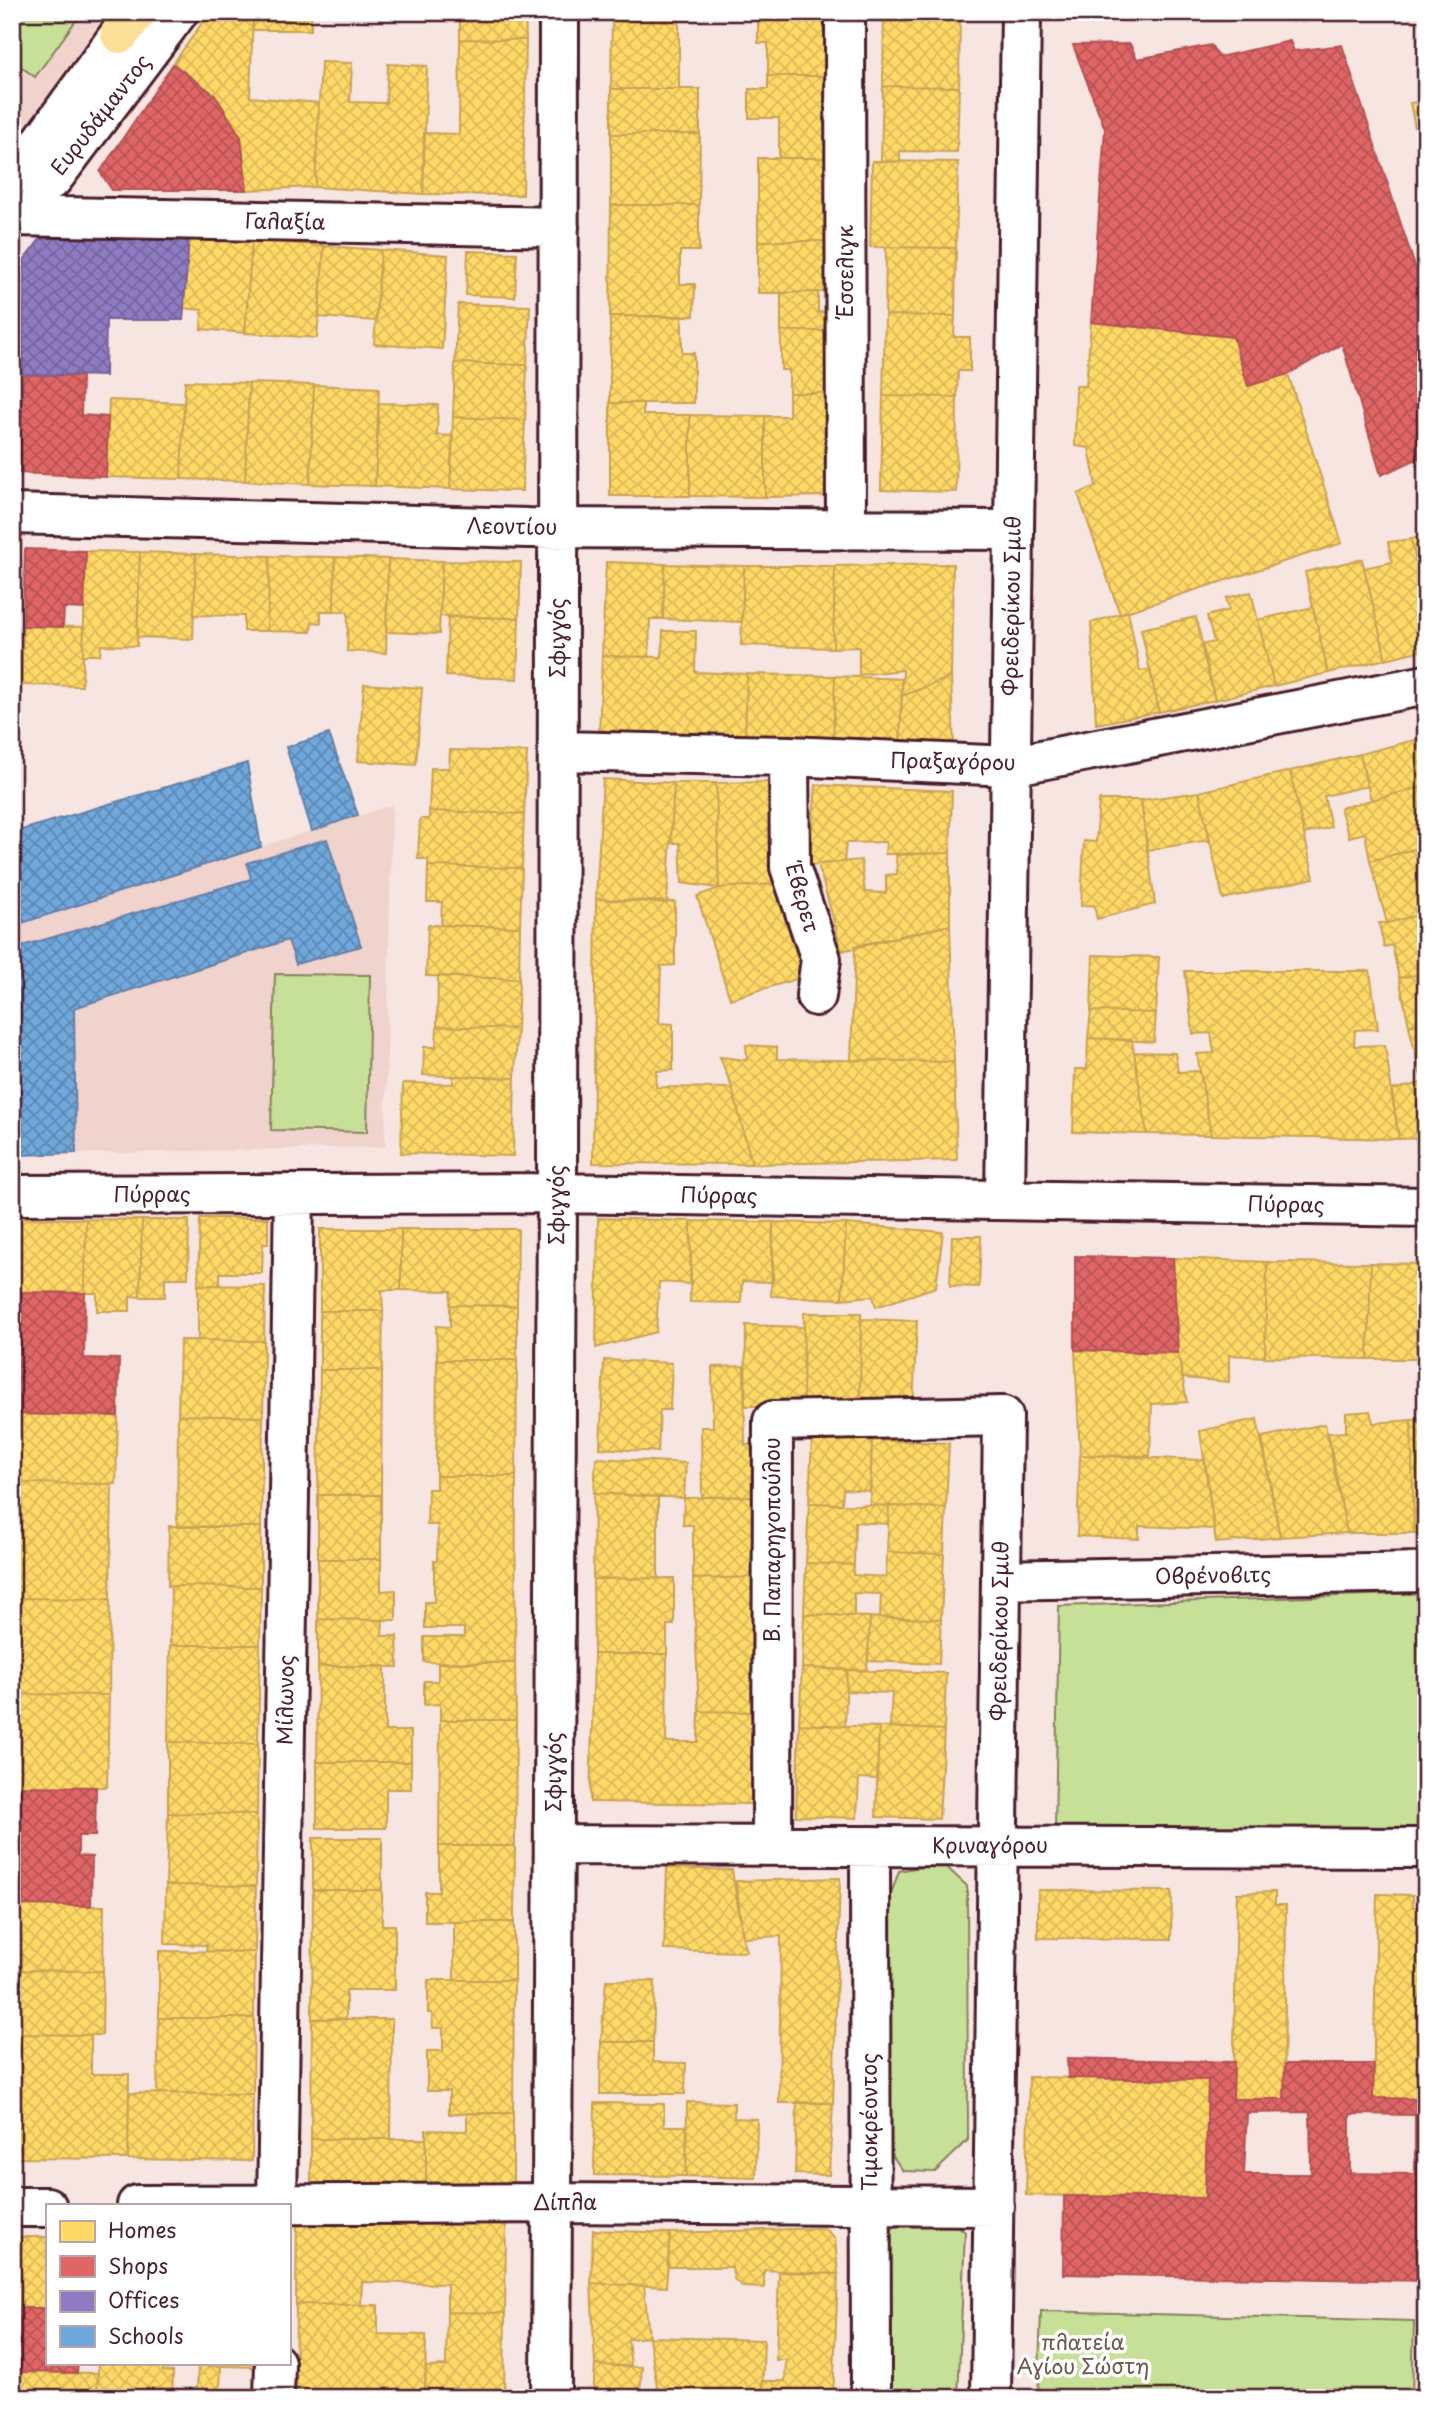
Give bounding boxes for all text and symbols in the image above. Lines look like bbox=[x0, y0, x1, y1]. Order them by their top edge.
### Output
street label: Ευρυδάμαντος bbox=[42, 46, 157, 181]
street label: Γαλαξία bbox=[244, 203, 326, 237]
street label: Έσσελιγκ bbox=[828, 225, 860, 320]
street label: Λεοντίου bbox=[466, 508, 558, 542]
street label: Φρειδερίκου Σμιθ bbox=[992, 516, 1028, 696]
street label: Σφιγγός bbox=[540, 598, 572, 678]
street label: Πραξαγόρου bbox=[890, 743, 1016, 777]
street label: Έβερετ bbox=[778, 856, 829, 936]
street label: Σφιγγός bbox=[539, 1165, 571, 1245]
street label: Πύρρας bbox=[113, 1177, 191, 1209]
street label: Πύρρας bbox=[680, 1177, 758, 1211]
street label: Πύρρας bbox=[1247, 1186, 1325, 1220]
street label: Β. Παπαρηγοπούλου bbox=[755, 1437, 787, 1643]
street label: Φρειδερίκου Σμιθ bbox=[980, 1541, 1016, 1721]
street label: Οβρένοβιτς bbox=[1155, 1557, 1271, 1591]
street label: Μίλωνος bbox=[267, 1655, 301, 1745]
street label: Σφιγγός bbox=[536, 1732, 568, 1812]
street label: Κριναγόρου bbox=[932, 1828, 1048, 1860]
street label: Τιμοκρέοντος bbox=[852, 2053, 884, 2191]
street label: Δίπλα bbox=[533, 2185, 597, 2217]
legend bbox=[46, 2204, 290, 2364]
text: Homes bbox=[108, 2213, 176, 2245]
text: Shops bbox=[108, 2249, 168, 2281]
text: Offices bbox=[108, 2283, 179, 2315]
text: Schools bbox=[108, 2319, 184, 2351]
park label: πλατεία Αγίου Σώστη bbox=[1017, 2325, 1149, 2381]

